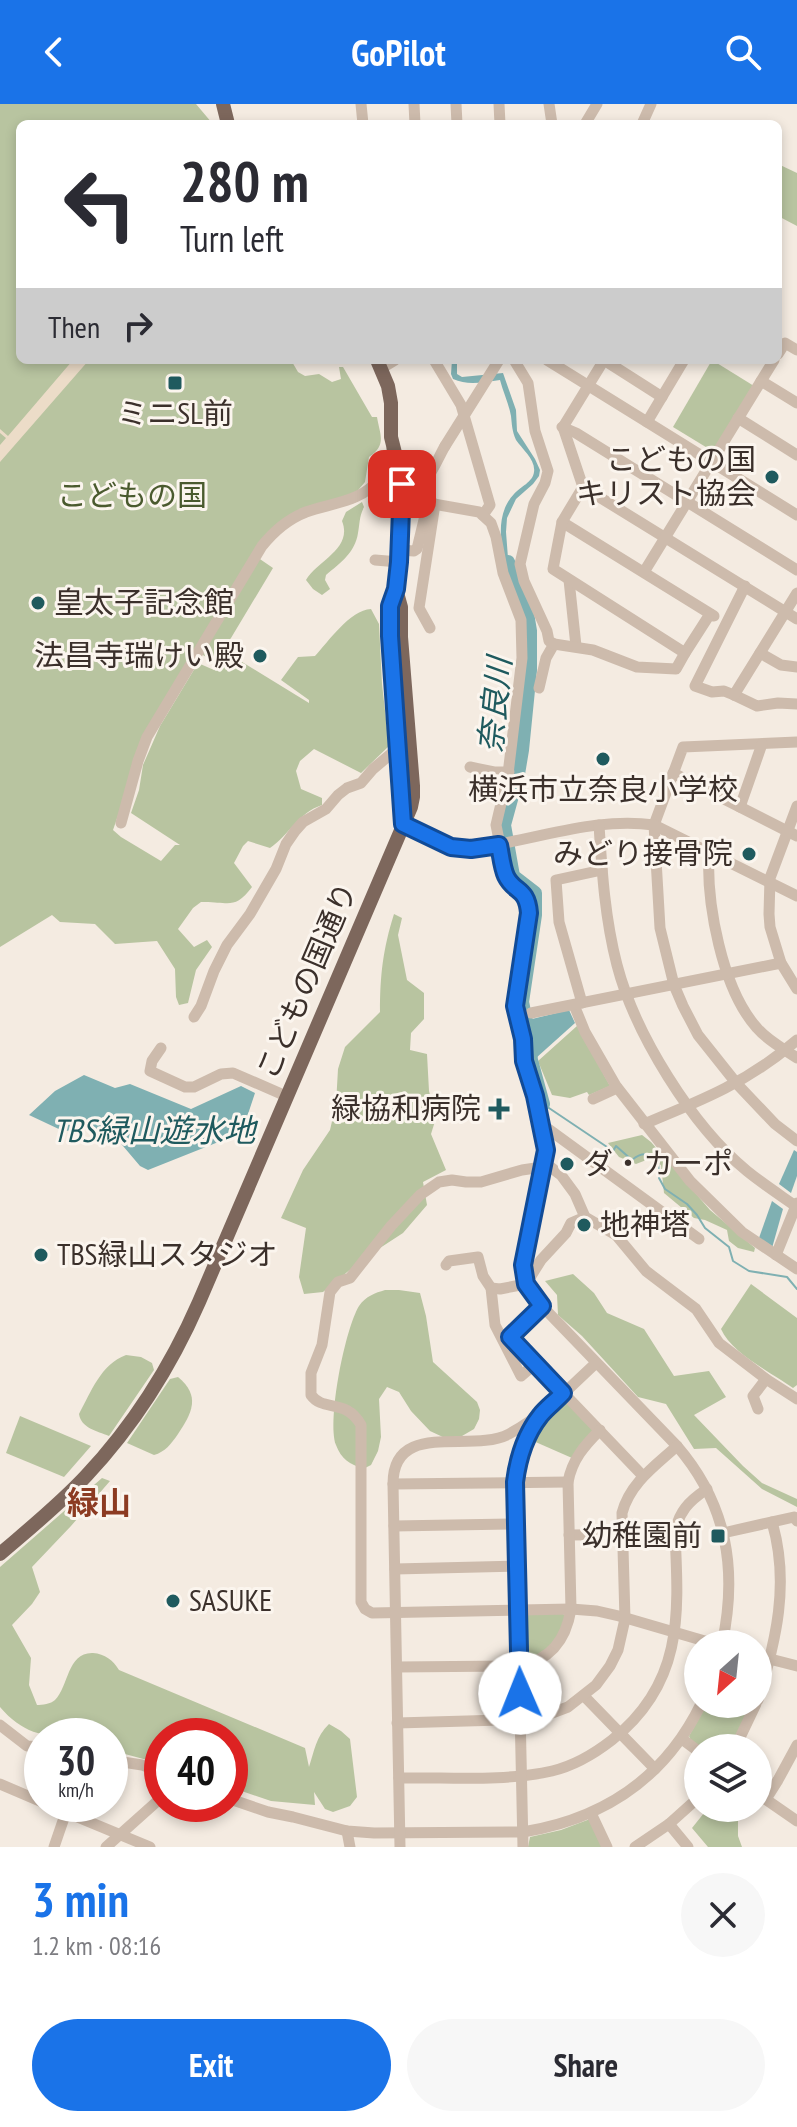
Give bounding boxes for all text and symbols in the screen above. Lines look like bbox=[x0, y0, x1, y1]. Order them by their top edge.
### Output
text: GoPilot bbox=[351, 29, 446, 76]
icon: back bbox=[32, 30, 76, 74]
icon: search bbox=[721, 30, 765, 74]
text: 280 m bbox=[180, 145, 309, 217]
icon: left bbox=[48, 152, 152, 256]
text: Turn left bbox=[180, 215, 284, 262]
icon: right bbox=[116, 304, 160, 348]
text: Then bbox=[48, 307, 100, 346]
marker: ミニSL前 bbox=[166, 374, 184, 392]
place label: ミニSL前 bbox=[117, 393, 233, 432]
place label: こどもの国 キリスト協会 bbox=[576, 439, 756, 512]
pin bbox=[368, 450, 436, 518]
icon: arrive bbox=[380, 462, 424, 506]
marker: こどもの国 キリスト協会 bbox=[763, 468, 781, 486]
park label: こどもの国 bbox=[57, 475, 207, 514]
place label: 皇太子記念館 bbox=[54, 582, 234, 621]
marker: 皇太子記念館 bbox=[29, 594, 47, 612]
place label: 法昌寺瑞けい殿 bbox=[34, 635, 244, 674]
marker: 法昌寺瑞けい殿 bbox=[251, 647, 269, 665]
water label: 奈良川 bbox=[468, 652, 520, 755]
marker: 横浜市立奈良小学校 bbox=[594, 750, 612, 768]
place label: 横浜市立奈良小学校 bbox=[468, 769, 738, 808]
place label: みどり接骨院 bbox=[553, 833, 733, 872]
marker: みどり接骨院 bbox=[740, 845, 758, 863]
street label: こどもの国通り bbox=[247, 876, 365, 1085]
place label: 緑協和病院 bbox=[331, 1088, 481, 1127]
marker: 緑協和病院 bbox=[488, 1098, 510, 1120]
water label: TBS緑山遊水地 bbox=[52, 1109, 259, 1151]
place label: ダ・カーポ bbox=[583, 1143, 733, 1182]
marker: ダ・カーポ bbox=[558, 1155, 576, 1173]
place label: 地神塔 bbox=[600, 1204, 690, 1243]
marker: 地神塔 bbox=[575, 1216, 593, 1234]
place label: TBS緑山スタジオ bbox=[57, 1234, 277, 1273]
marker: TBS緑山スタジオ bbox=[32, 1246, 50, 1264]
district label: 緑山 bbox=[67, 1481, 131, 1523]
place label: 幼稚園前 bbox=[582, 1515, 702, 1554]
marker: 幼稚園前 bbox=[709, 1527, 727, 1545]
place label: SASUKE bbox=[189, 1580, 272, 1619]
marker: SASUKE bbox=[164, 1592, 182, 1610]
north arrow bbox=[684, 1630, 772, 1718]
map controls bbox=[684, 1630, 772, 1822]
position arrow bbox=[478, 1651, 562, 1735]
speed limit sign: 40 bbox=[144, 1718, 248, 1822]
text: 30 bbox=[57, 1734, 95, 1786]
button: layers bbox=[684, 1734, 772, 1822]
text: km/h bbox=[58, 1777, 94, 1803]
text: 3 min bbox=[32, 1868, 129, 1930]
button: close bbox=[681, 1873, 765, 1957]
text: 1.2 km · 08:16 bbox=[32, 1929, 161, 1962]
button: Exit bbox=[32, 2019, 391, 2111]
button: Share bbox=[407, 2019, 765, 2111]

